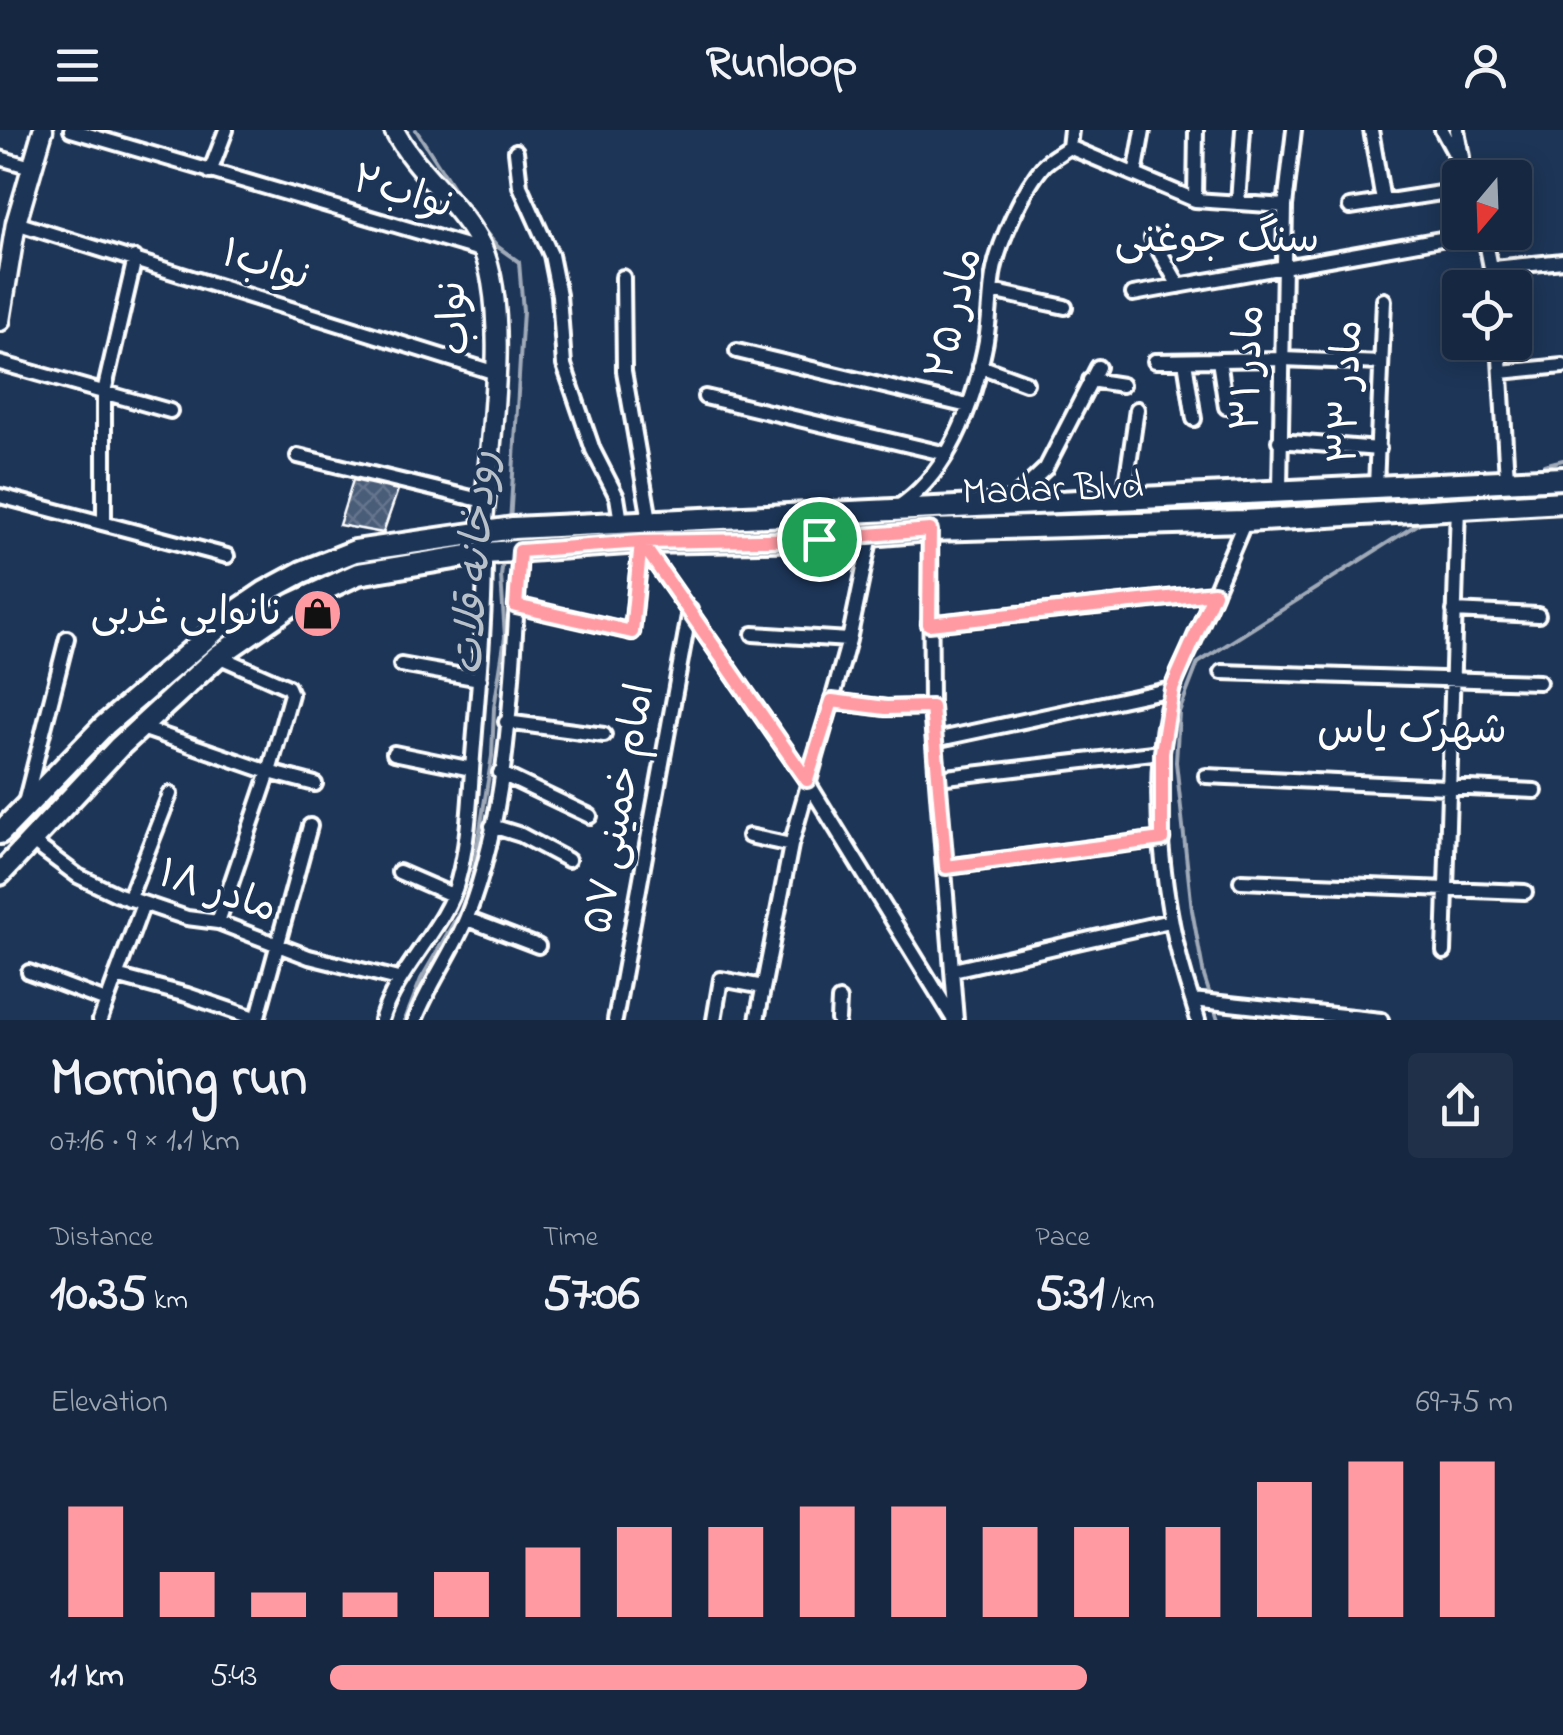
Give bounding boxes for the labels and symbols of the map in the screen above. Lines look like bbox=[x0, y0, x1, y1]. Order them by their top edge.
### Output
street label: نواب۲ bbox=[345, 152, 459, 236]
north arrow bbox=[1442, 160, 1532, 250]
district label: سنگ جوغنی bbox=[1115, 210, 1319, 271]
street label: نواب۱ bbox=[214, 226, 316, 308]
street label: مادر ۲۵ bbox=[912, 242, 1000, 386]
street label: نواب bbox=[424, 279, 488, 357]
street label: مادر ۳۱ bbox=[1218, 304, 1282, 432]
street label: مادر ۳۳ bbox=[1316, 319, 1380, 465]
water label: رودخانه قلات bbox=[439, 449, 515, 677]
street label: Madar Blvd bbox=[961, 458, 1145, 524]
pin bbox=[777, 497, 862, 582]
place label: نانوایی غربی bbox=[90, 585, 283, 644]
shop icon: نانوایی غربی bbox=[292, 588, 344, 640]
street label: امام خمینی ۵۷ bbox=[570, 679, 672, 939]
district label: شهرک یاس bbox=[1317, 701, 1507, 762]
street label: مادر ۱۸ bbox=[150, 846, 284, 940]

